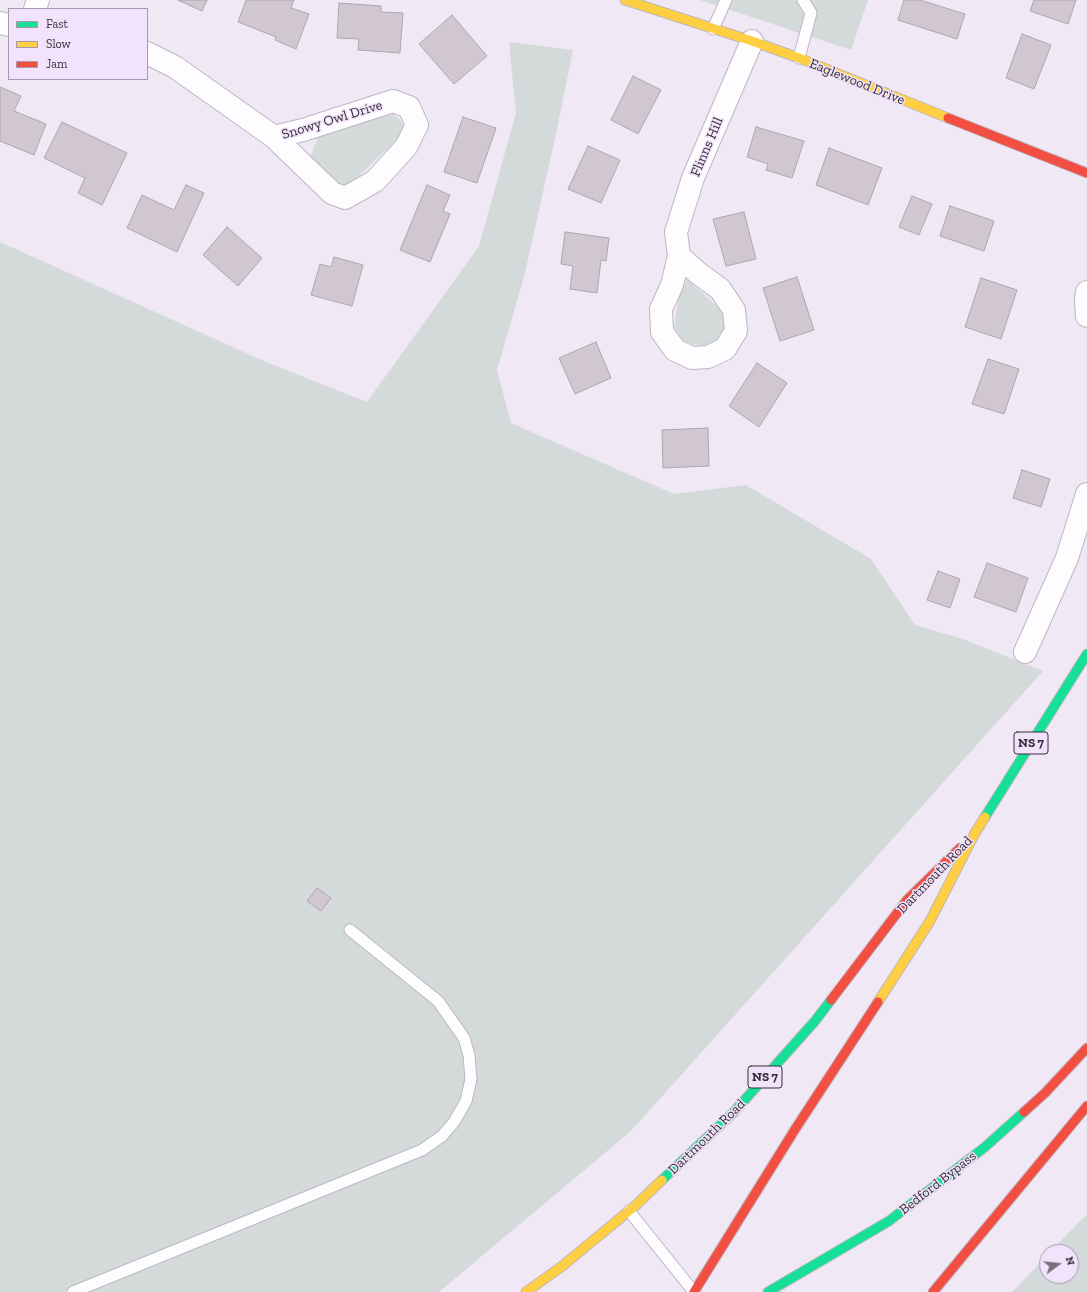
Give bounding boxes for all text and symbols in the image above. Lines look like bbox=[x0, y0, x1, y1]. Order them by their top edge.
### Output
legend bbox=[8, 8, 148, 80]
text: Fast bbox=[46, 17, 68, 31]
text: Slow bbox=[46, 37, 71, 51]
street label: Eaglewood Drive bbox=[807, 55, 907, 109]
text: Jam bbox=[46, 57, 67, 71]
street label: Snowy Owl Drive bbox=[280, 97, 384, 143]
street label: Flinns Hill bbox=[687, 115, 727, 179]
road number: NS 7 bbox=[1014, 732, 1048, 754]
street label: Dartmouth Road bbox=[894, 833, 976, 917]
road number: NS 7 bbox=[748, 1066, 782, 1088]
street label: Dartmouth Road bbox=[665, 1096, 749, 1178]
street label: Bedford Bypass bbox=[896, 1148, 980, 1218]
north arrow bbox=[1039, 1244, 1079, 1284]
text: N bbox=[1063, 1255, 1077, 1267]

